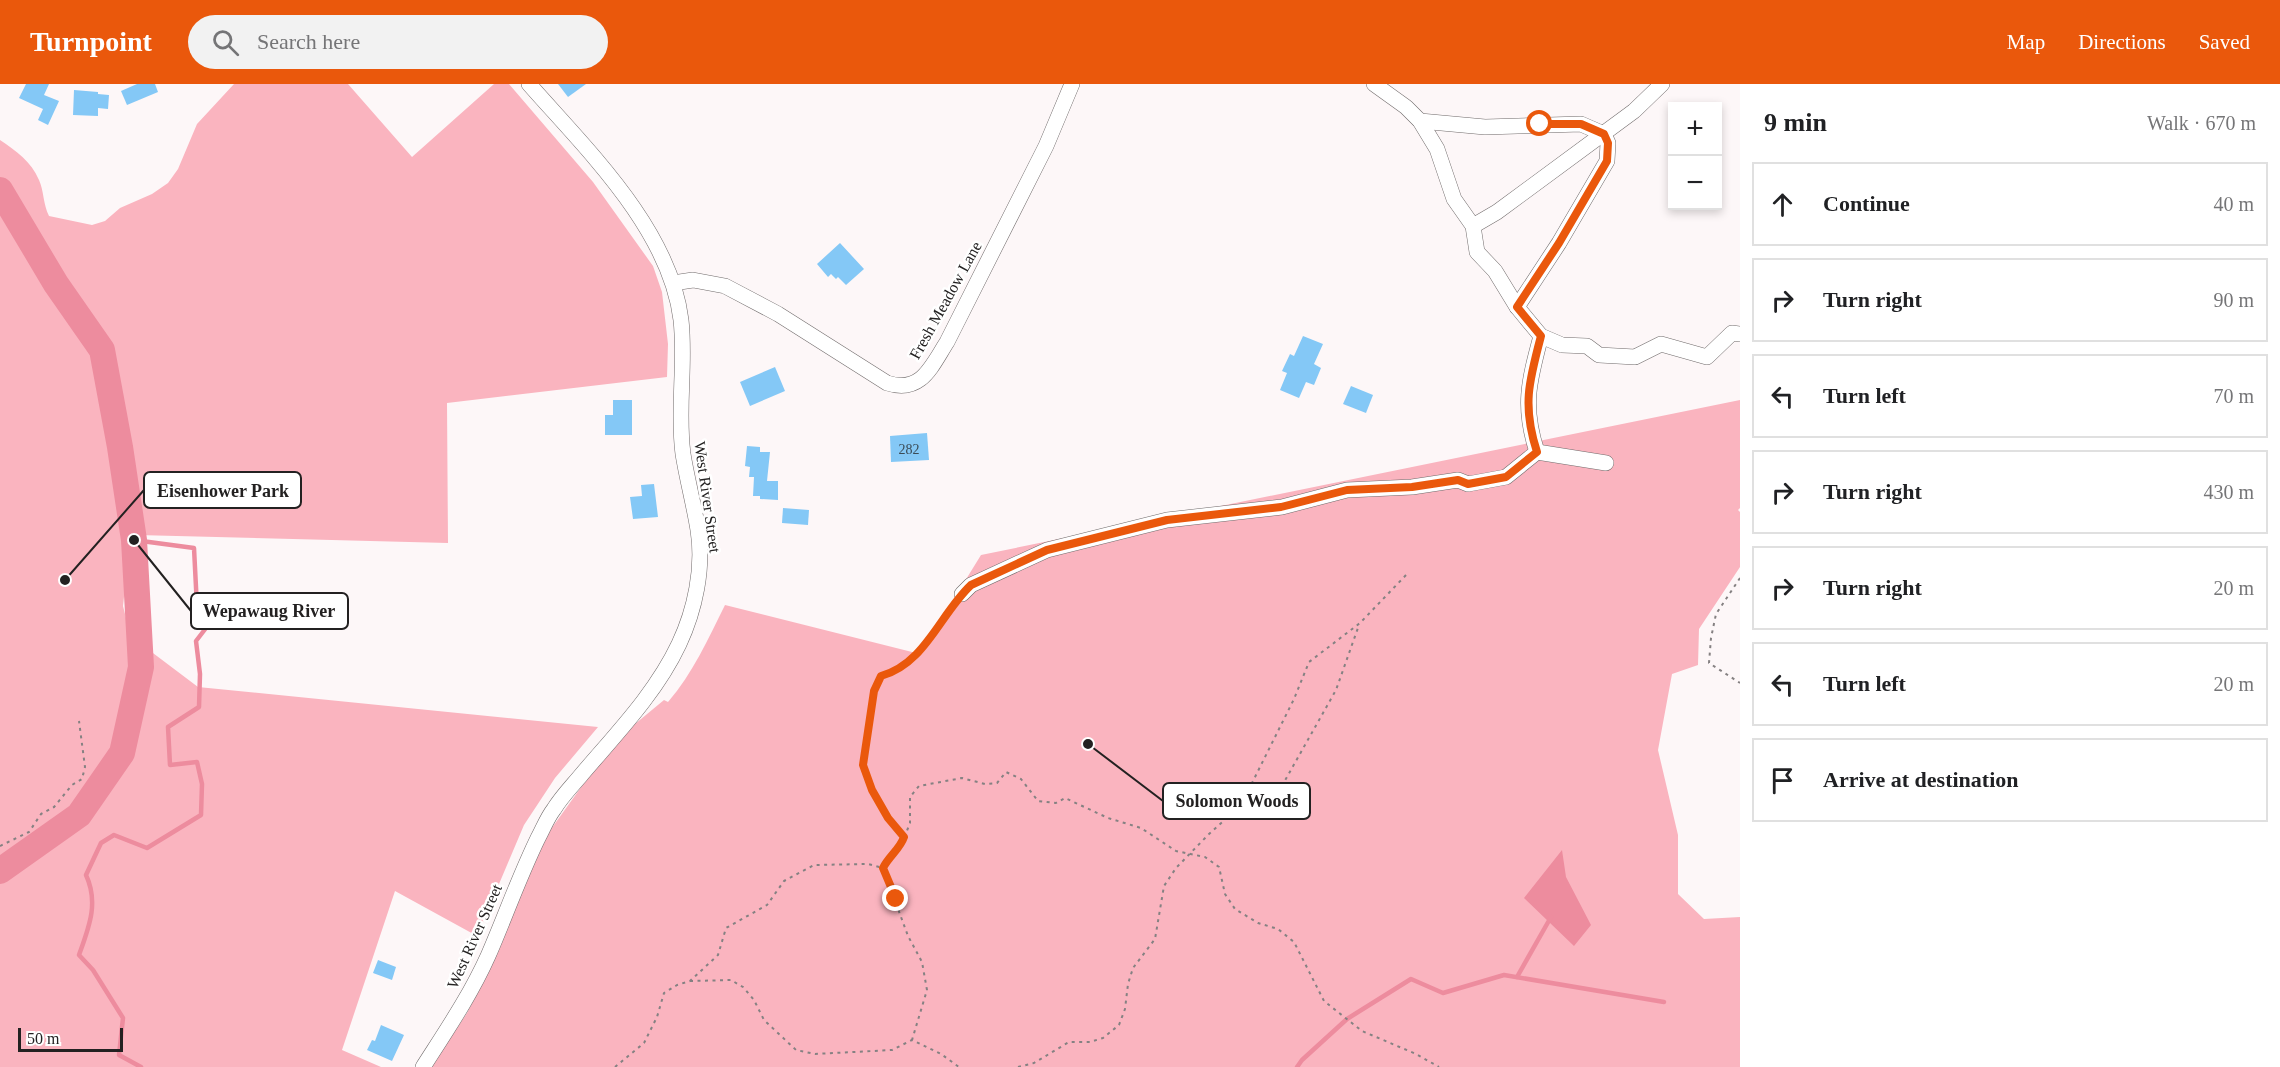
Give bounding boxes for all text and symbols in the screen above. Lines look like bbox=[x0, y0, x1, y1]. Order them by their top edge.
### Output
search box bbox=[188, 15, 608, 69]
text: Turnpoint bbox=[30, 26, 152, 57]
icon: search bbox=[209, 26, 242, 59]
text: Search here bbox=[257, 29, 360, 54]
text: Map bbox=[2007, 30, 2045, 54]
text: Directions bbox=[2078, 30, 2166, 54]
text: Saved bbox=[2199, 30, 2250, 54]
map controls bbox=[1668, 102, 1722, 210]
button: + bbox=[1668, 102, 1722, 156]
text: 9 min bbox=[1764, 108, 1827, 137]
route start bbox=[1526, 110, 1552, 136]
text: Walk · 670 m bbox=[2147, 112, 2256, 134]
button: − bbox=[1668, 156, 1722, 210]
icon: ahead bbox=[1766, 188, 1799, 221]
text: Continue bbox=[1823, 191, 1910, 216]
text: 40 m bbox=[2213, 193, 2254, 215]
street label: Fresh Meadow Lane bbox=[906, 239, 985, 362]
icon: right bbox=[1766, 284, 1799, 317]
text: Turn right bbox=[1823, 287, 1922, 312]
text: 90 m bbox=[2213, 289, 2254, 311]
icon: left bbox=[1766, 380, 1799, 413]
text: Turn left bbox=[1823, 383, 1906, 408]
text: 70 m bbox=[2213, 385, 2254, 407]
street label: West River Street bbox=[691, 440, 724, 554]
house number: 282 bbox=[899, 442, 920, 457]
callout: Eisenhower Park bbox=[144, 472, 301, 508]
icon: right bbox=[1766, 476, 1799, 509]
text: Turn right bbox=[1823, 479, 1922, 504]
text: Eisenhower Park bbox=[157, 481, 289, 501]
text: 430 m bbox=[2203, 481, 2254, 503]
icon: right bbox=[1766, 572, 1799, 605]
text: Turn right bbox=[1823, 575, 1922, 600]
text: 20 m bbox=[2213, 577, 2254, 599]
callout: Wepawaug River bbox=[191, 593, 348, 629]
text: Wepawaug River bbox=[203, 601, 335, 621]
icon: left bbox=[1766, 668, 1799, 701]
text: Turn left bbox=[1823, 671, 1906, 696]
text: 20 m bbox=[2213, 673, 2254, 695]
icon: arrive bbox=[1766, 764, 1799, 797]
text: Arrive at destination bbox=[1823, 767, 2019, 792]
callout: Solomon Woods bbox=[1163, 783, 1310, 819]
text: Solomon Woods bbox=[1175, 791, 1299, 811]
street label: West River Street bbox=[444, 881, 505, 991]
route end bbox=[882, 885, 908, 911]
scale bar bbox=[18, 1025, 123, 1052]
text: 50 m bbox=[27, 1030, 59, 1047]

